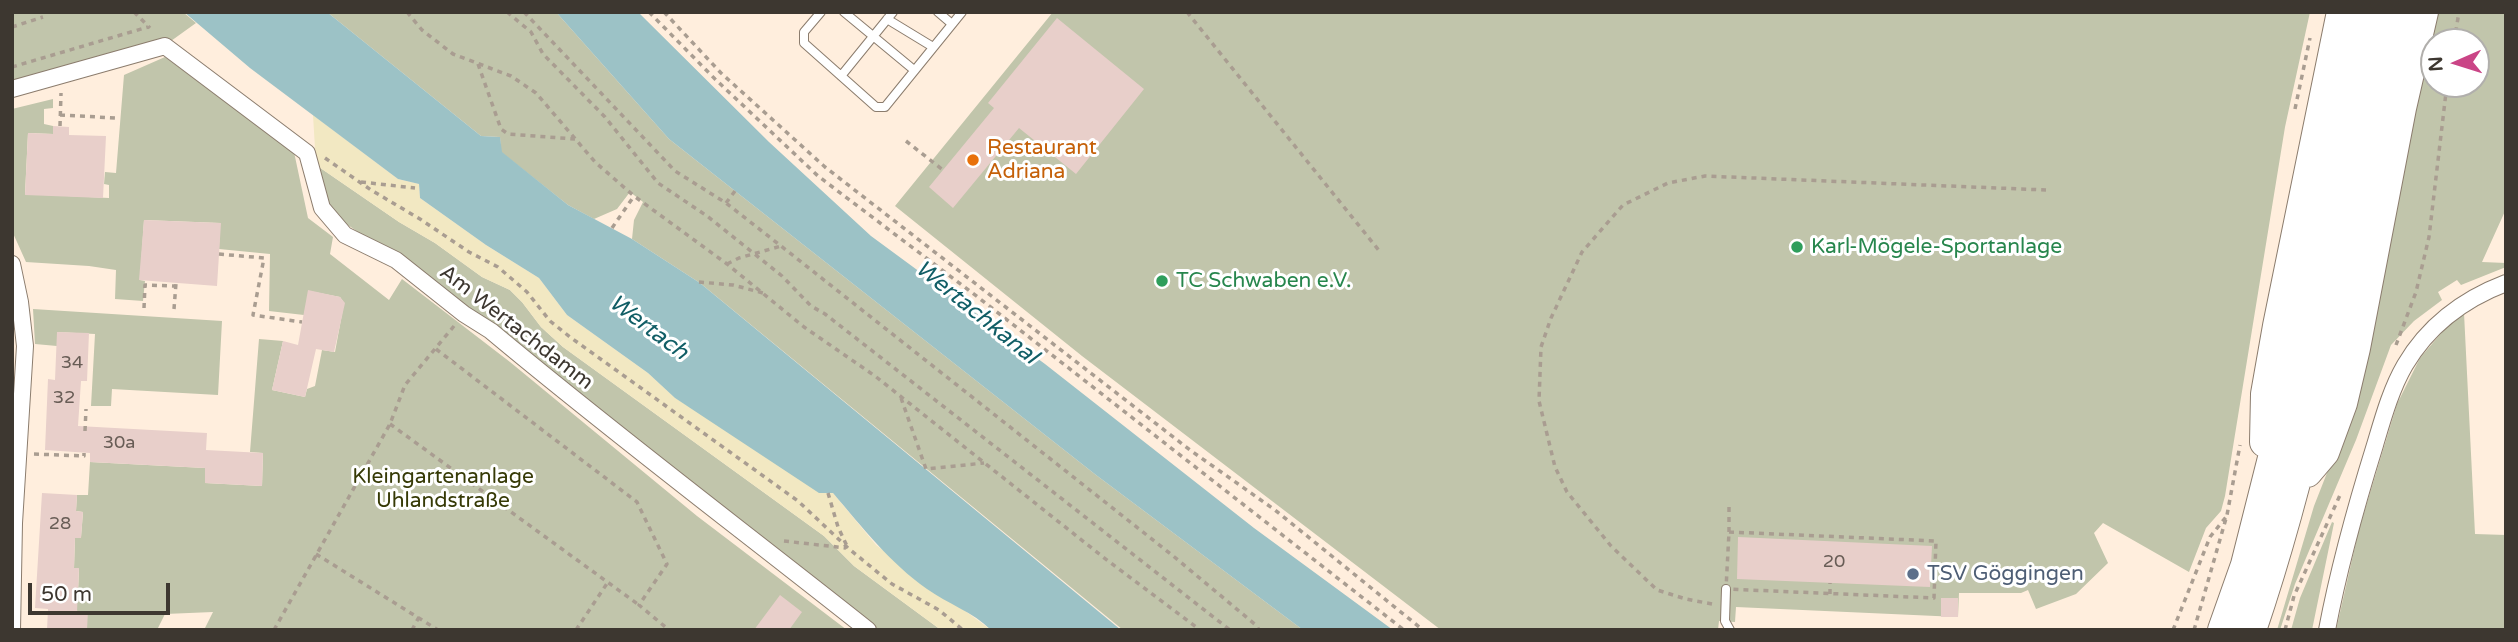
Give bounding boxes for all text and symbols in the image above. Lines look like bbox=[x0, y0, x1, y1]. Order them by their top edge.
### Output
north arrow bbox=[2420, 28, 2490, 98]
text: N bbox=[2425, 56, 2447, 72]
place label: Restaurant Adriana bbox=[987, 135, 1097, 185]
marker: Restaurant Adriana bbox=[965, 152, 981, 168]
place label: Karl-Mögele-Sportanlage bbox=[1811, 234, 2062, 260]
marker: Karl-Mögele-Sportanlage bbox=[1789, 239, 1805, 255]
water label: Wertachkanal bbox=[909, 255, 1043, 371]
street label: Am Wertachdamm bbox=[434, 260, 598, 396]
place label: TC Schwaben e.V. bbox=[1176, 268, 1351, 294]
marker: TC Schwaben e.V. bbox=[1154, 273, 1170, 289]
water label: Wertach bbox=[603, 289, 693, 367]
house number: 34 bbox=[61, 352, 83, 374]
house number: 32 bbox=[53, 387, 75, 409]
house number: 30a bbox=[103, 432, 135, 454]
park label: Kleingartenanlage Uhlandstraße bbox=[352, 464, 534, 514]
house number: 28 bbox=[49, 513, 71, 535]
house number: 20 bbox=[1823, 551, 1845, 573]
place label: TSV Göggingen bbox=[1927, 561, 2084, 587]
marker: TSV Göggingen bbox=[1905, 566, 1921, 582]
scale bar bbox=[32, 568, 173, 612]
text: 50 m bbox=[41, 582, 92, 607]

